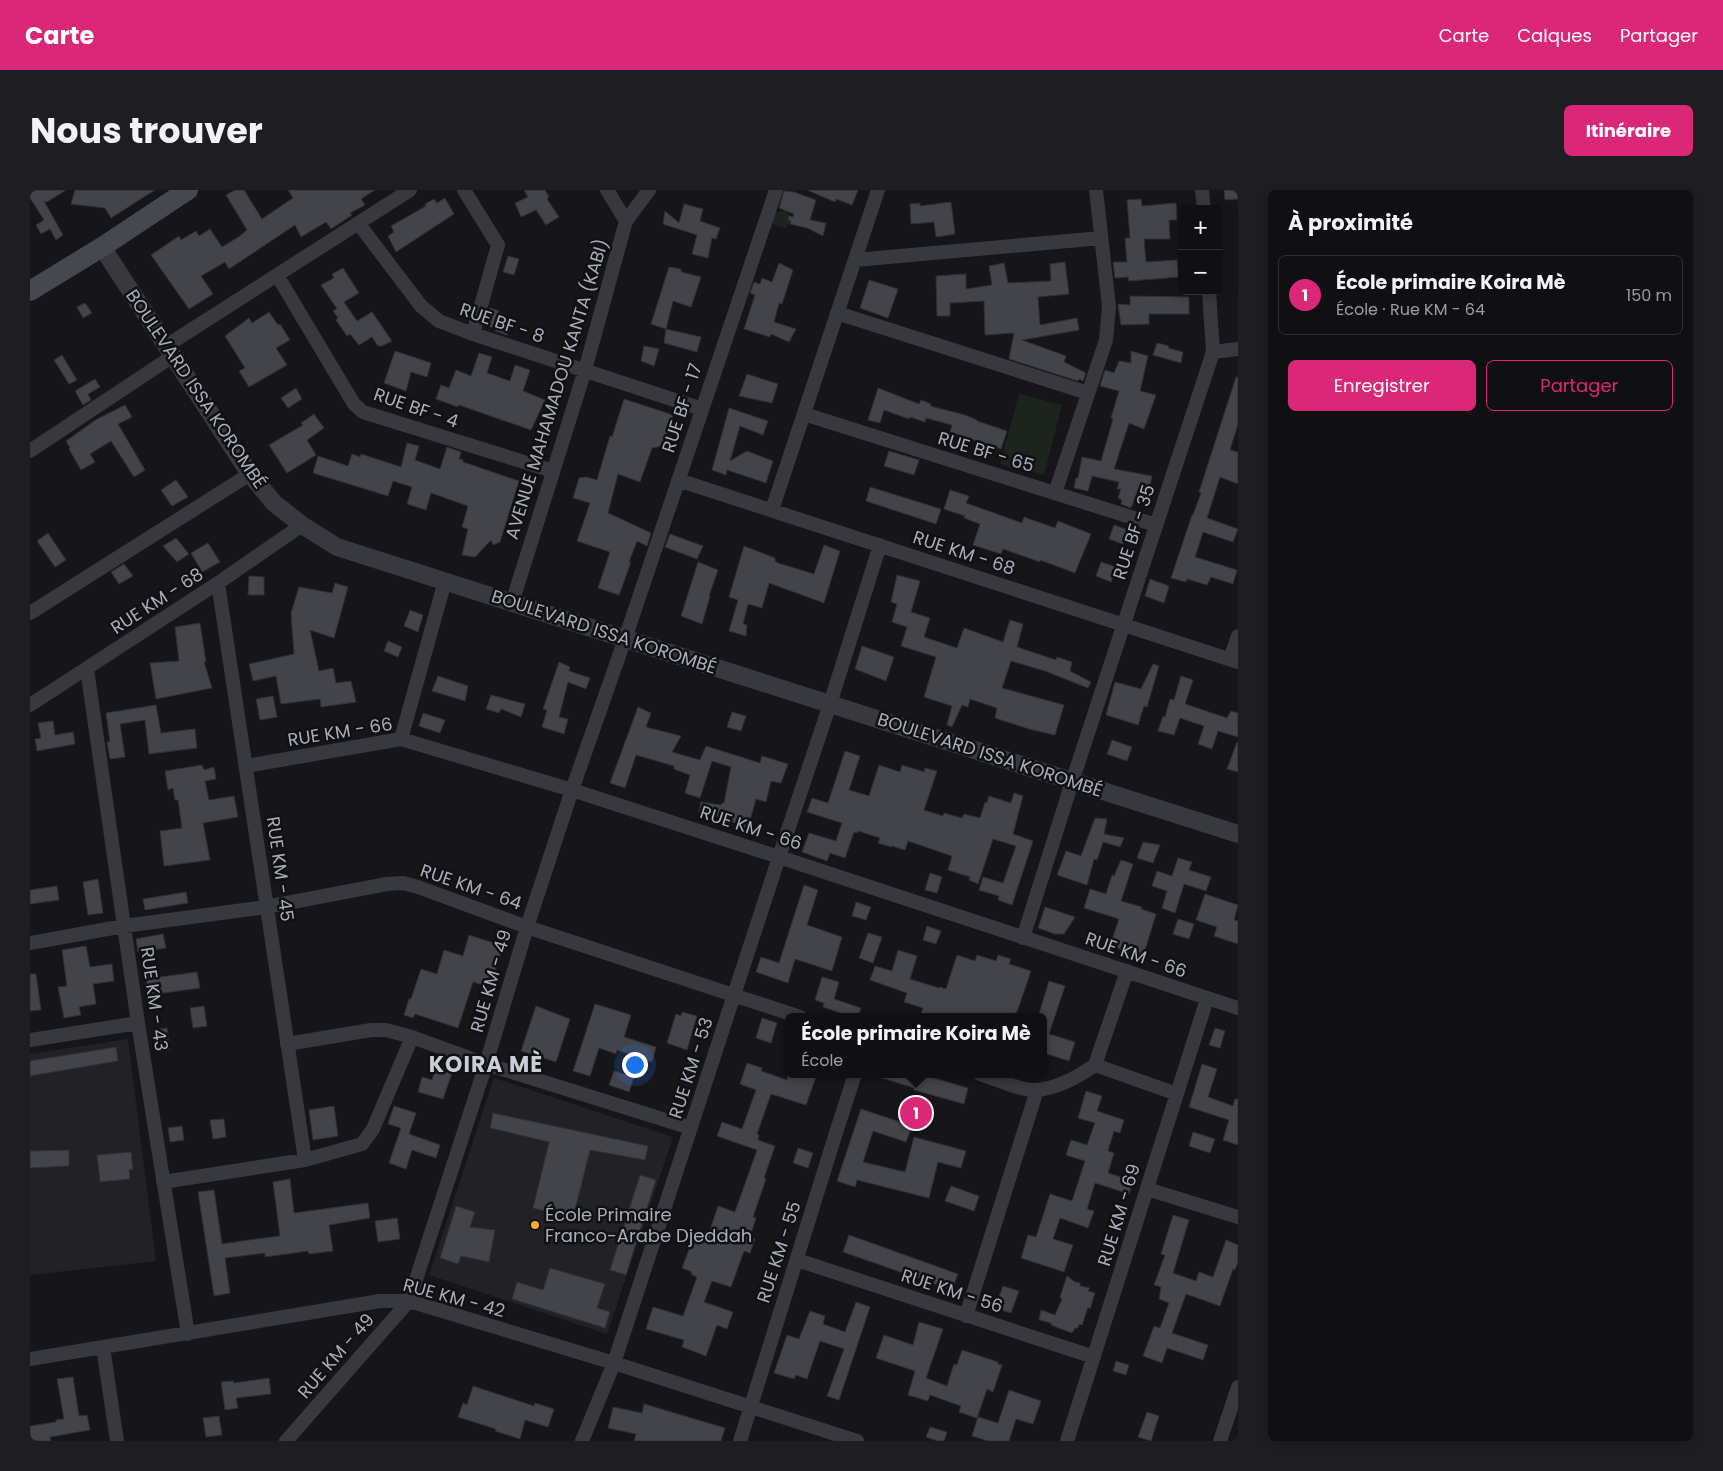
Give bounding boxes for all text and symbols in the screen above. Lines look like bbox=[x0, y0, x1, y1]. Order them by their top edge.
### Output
text: Carte bbox=[25, 19, 94, 52]
text: Carte bbox=[1439, 23, 1489, 48]
text: Calques bbox=[1517, 23, 1592, 48]
text: Partager bbox=[1620, 23, 1698, 48]
button: Itinéraire bbox=[1564, 105, 1693, 156]
text: Nous trouver bbox=[30, 106, 263, 155]
map controls bbox=[1178, 205, 1223, 295]
button: + bbox=[1178, 205, 1223, 250]
text: À proximité bbox=[1288, 208, 1413, 237]
street label: AVENUE MAHAMADOU KANTA (KABI) bbox=[499, 236, 614, 542]
button: − bbox=[1178, 250, 1223, 295]
text: École primaire Koira Mè bbox=[1336, 269, 1566, 296]
street label: BOULEVARD ISSA KOROMBÉ bbox=[120, 284, 273, 493]
text: 1 bbox=[1302, 284, 1308, 307]
text: 150 m bbox=[1626, 284, 1672, 307]
street label: RUE BF - 8 bbox=[456, 296, 548, 349]
text: École · Rue KM - 64 bbox=[1336, 298, 1485, 321]
street label: RUE BF - 17 bbox=[655, 360, 708, 456]
button: Enregistrer bbox=[1288, 360, 1476, 411]
button: Partager bbox=[1486, 360, 1673, 411]
street label: RUE BF - 4 bbox=[370, 381, 462, 434]
street label: RUE BF - 65 bbox=[935, 425, 1037, 478]
street label: RUE BF - 35 bbox=[1106, 481, 1161, 583]
street label: RUE KM - 68 bbox=[910, 524, 1018, 581]
street label: RUE KM - 68 bbox=[106, 561, 208, 640]
street label: BOULEVARD ISSA KOROMBÉ bbox=[488, 583, 720, 680]
street label: BOULEVARD ISSA KOROMBÉ bbox=[874, 706, 1106, 803]
street label: RUE KM - 66 bbox=[286, 711, 394, 752]
street label: RUE KM - 66 bbox=[697, 799, 805, 856]
street label: RUE KM - 45 bbox=[261, 815, 300, 923]
street label: RUE KM - 64 bbox=[417, 858, 525, 916]
street label: RUE KM - 66 bbox=[1082, 925, 1190, 984]
street label: RUE KM - 49 bbox=[464, 927, 517, 1035]
street label: RUE KM - 43 bbox=[135, 945, 174, 1053]
popup bbox=[785, 1013, 1047, 1078]
street label: RUE KM - 53 bbox=[662, 1014, 719, 1122]
text: École primaire Koira Mè bbox=[801, 1020, 1031, 1047]
district label: KOIRA MÈ bbox=[429, 1049, 543, 1080]
text: École bbox=[801, 1049, 843, 1072]
your location bbox=[622, 1052, 648, 1078]
pin: 1 bbox=[900, 1094, 932, 1132]
street label: RUE KM - 69 bbox=[1091, 1161, 1146, 1269]
street label: RUE KM - 55 bbox=[750, 1198, 807, 1306]
place label: École Primaire Franco-Arabe Djeddah bbox=[545, 1202, 752, 1248]
marker: École Primaire Franco-Arabe Djeddah bbox=[529, 1219, 541, 1231]
street label: RUE KM - 56 bbox=[898, 1262, 1006, 1319]
street label: RUE KM - 42 bbox=[400, 1272, 508, 1323]
street label: RUE KM - 49 bbox=[292, 1308, 380, 1404]

